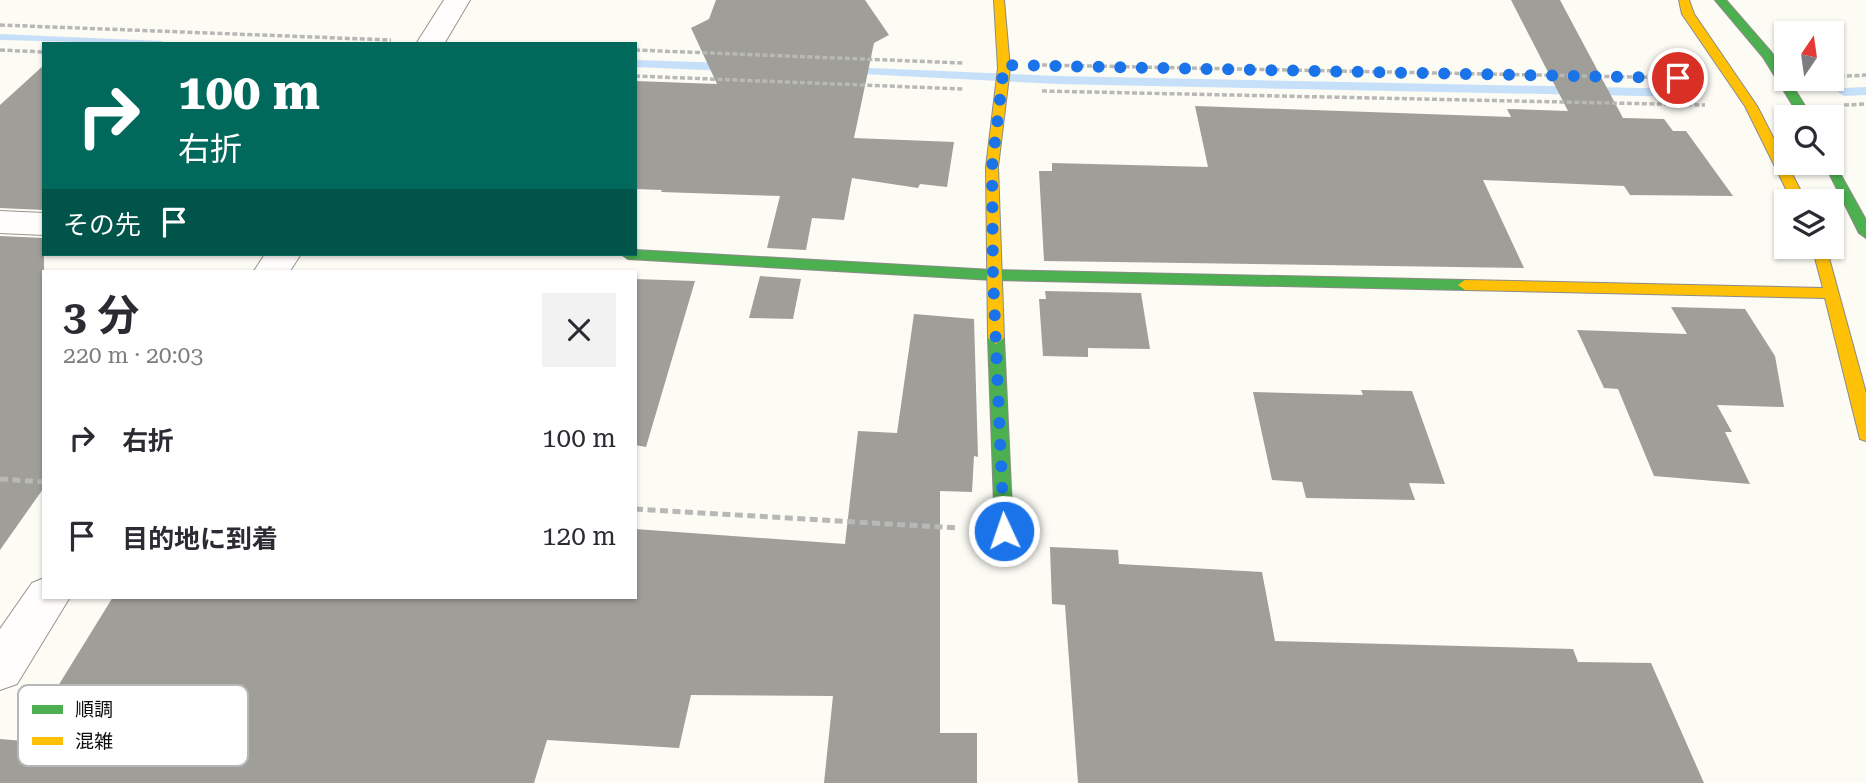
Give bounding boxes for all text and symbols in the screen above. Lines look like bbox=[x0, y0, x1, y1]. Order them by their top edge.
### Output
north arrow bbox=[1774, 21, 1844, 91]
map controls bbox=[1774, 21, 1844, 259]
pin bbox=[1648, 48, 1708, 108]
icon: arrive bbox=[1659, 59, 1697, 97]
text: 100 m bbox=[178, 64, 320, 121]
icon: right bbox=[63, 70, 154, 161]
button: search bbox=[1774, 105, 1844, 175]
text: 右折 bbox=[178, 130, 242, 168]
button: layers bbox=[1774, 189, 1844, 259]
icon: arrive bbox=[155, 203, 193, 241]
text: その先 bbox=[63, 210, 141, 240]
text: 3 分 bbox=[63, 291, 139, 340]
button: close bbox=[542, 293, 616, 367]
text: 220 m · 20:03 bbox=[63, 342, 203, 369]
icon: right bbox=[63, 419, 101, 457]
text: 100 m bbox=[542, 423, 616, 453]
text: 右折 bbox=[122, 426, 174, 456]
position arrow bbox=[967, 494, 1041, 568]
icon: arrive bbox=[63, 517, 101, 555]
text: 120 m bbox=[542, 521, 616, 551]
text: 目的地に到着 bbox=[122, 524, 278, 554]
legend bbox=[18, 685, 248, 766]
text: 順調 bbox=[75, 698, 113, 721]
text: 混雑 bbox=[75, 730, 113, 753]

